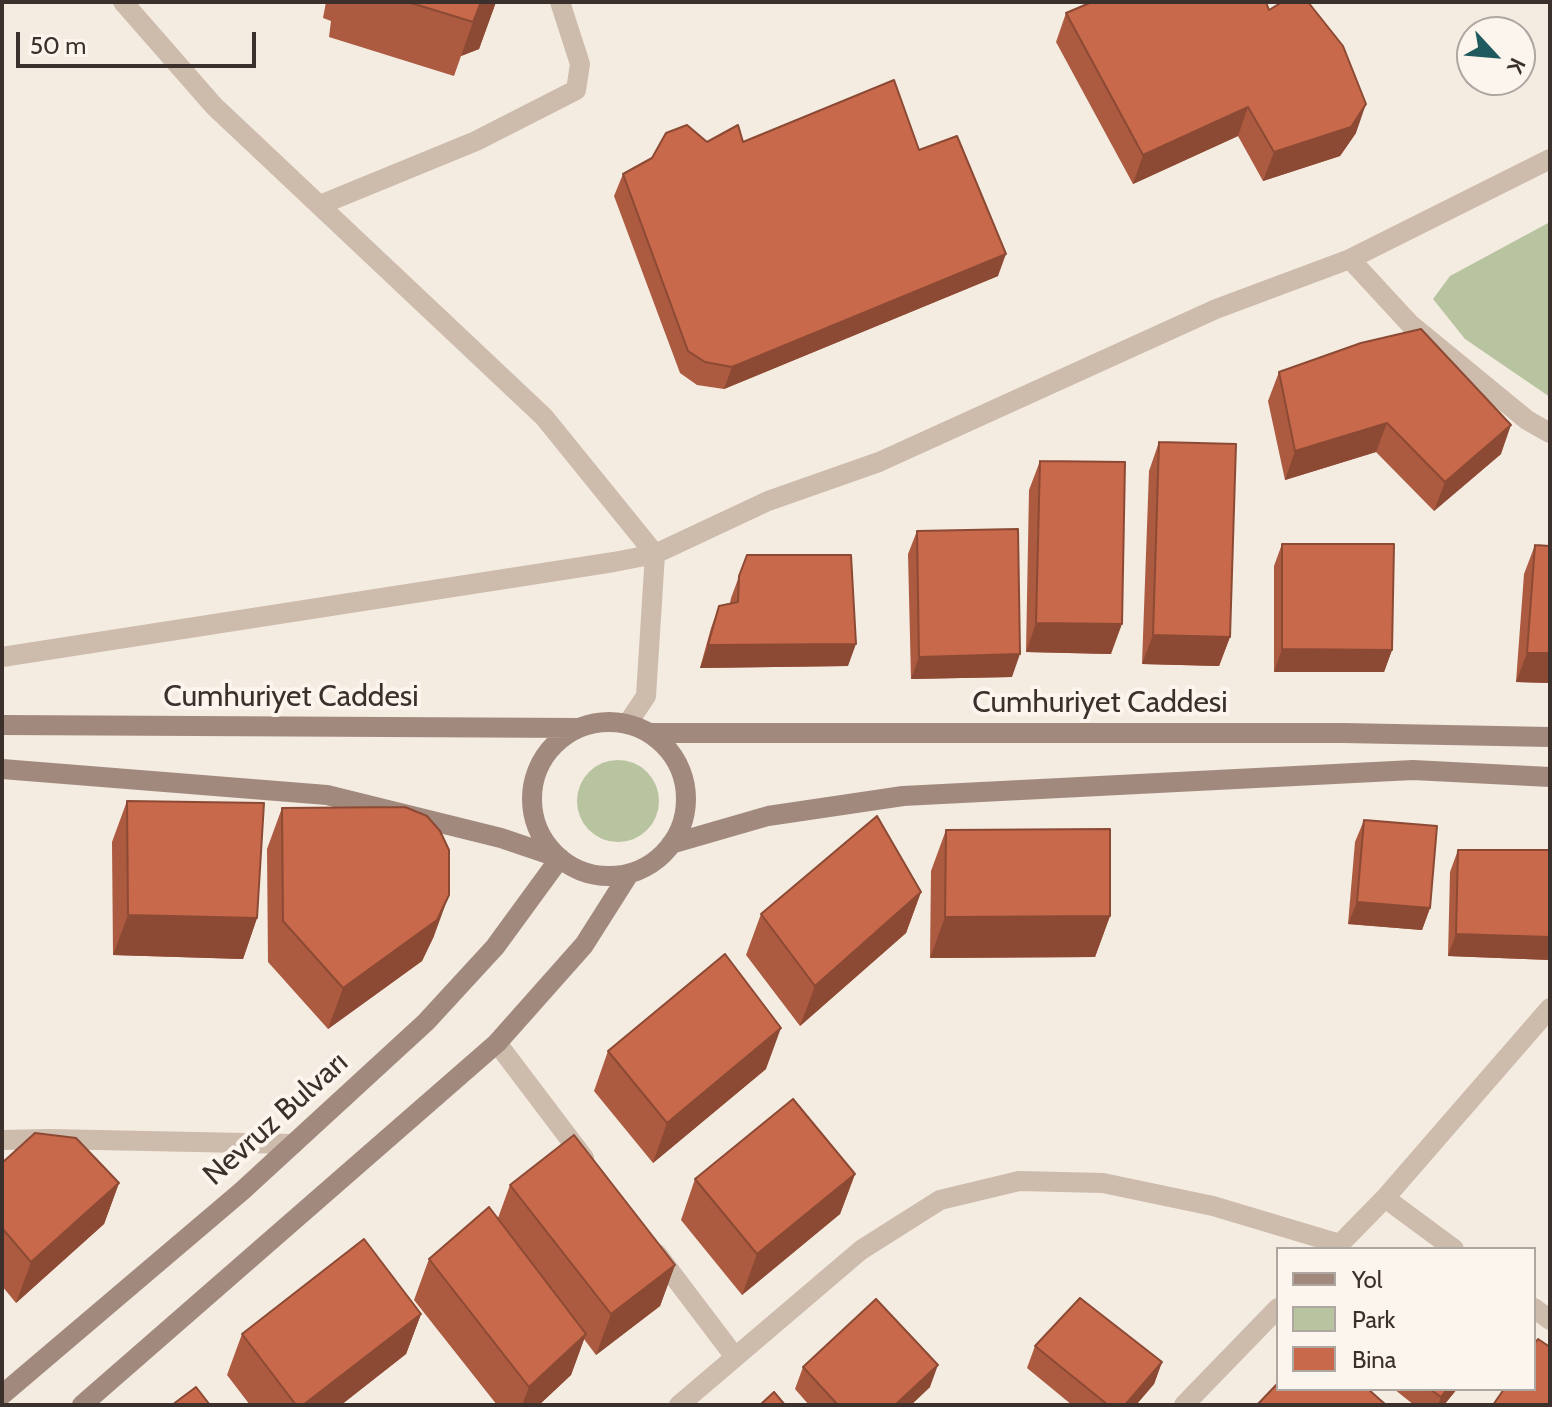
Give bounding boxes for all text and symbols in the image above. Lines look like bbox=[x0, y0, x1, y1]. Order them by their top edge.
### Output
scale bar bbox=[20, 16, 260, 66]
north arrow bbox=[1456, 16, 1536, 96]
text: 50 m bbox=[30, 31, 86, 60]
text: K bbox=[1501, 54, 1531, 78]
street label: Cumhuriyet Caddesi bbox=[163, 679, 419, 715]
street label: Cumhuriyet Caddesi bbox=[972, 685, 1228, 721]
street label: Nevruz Bulvarı bbox=[196, 1045, 356, 1193]
legend bbox=[1276, 1247, 1536, 1391]
text: Yol bbox=[1352, 1265, 1382, 1294]
text: Park bbox=[1352, 1305, 1395, 1334]
text: Bina bbox=[1352, 1345, 1396, 1374]

